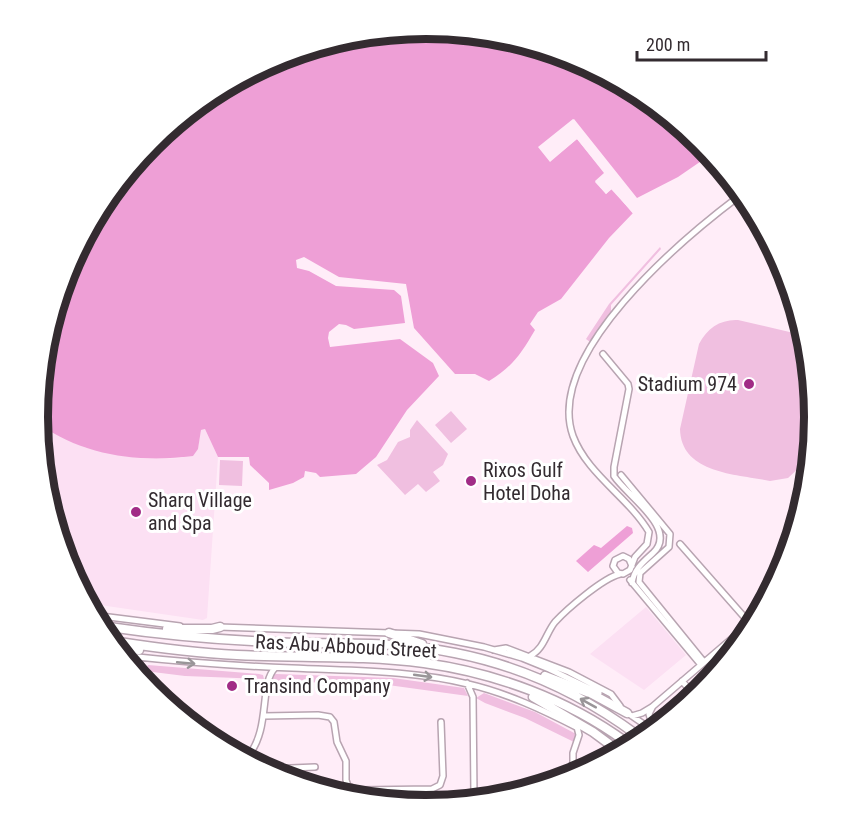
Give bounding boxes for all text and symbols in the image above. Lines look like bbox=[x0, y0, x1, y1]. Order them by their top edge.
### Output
scale bar bbox=[637, 24, 766, 62]
text: 200 m bbox=[646, 34, 690, 55]
place label: Stadium 974 bbox=[638, 372, 737, 396]
marker: Stadium 974 bbox=[742, 377, 756, 391]
place label: Rixos Gulf Hotel Doha bbox=[483, 458, 571, 505]
marker: Rixos Gulf Hotel Doha bbox=[464, 474, 478, 488]
place label: Sharq Village and Spa bbox=[148, 488, 252, 535]
marker: Sharq Village and Spa bbox=[129, 505, 143, 519]
street label: Ras Abu Abboud Street bbox=[255, 629, 438, 663]
one-way arrow bbox=[176, 658, 196, 669]
one-way arrow bbox=[412, 670, 432, 681]
place label: Transind Company bbox=[244, 674, 390, 698]
marker: Transind Company bbox=[225, 679, 239, 693]
one-way arrow bbox=[579, 697, 597, 708]

